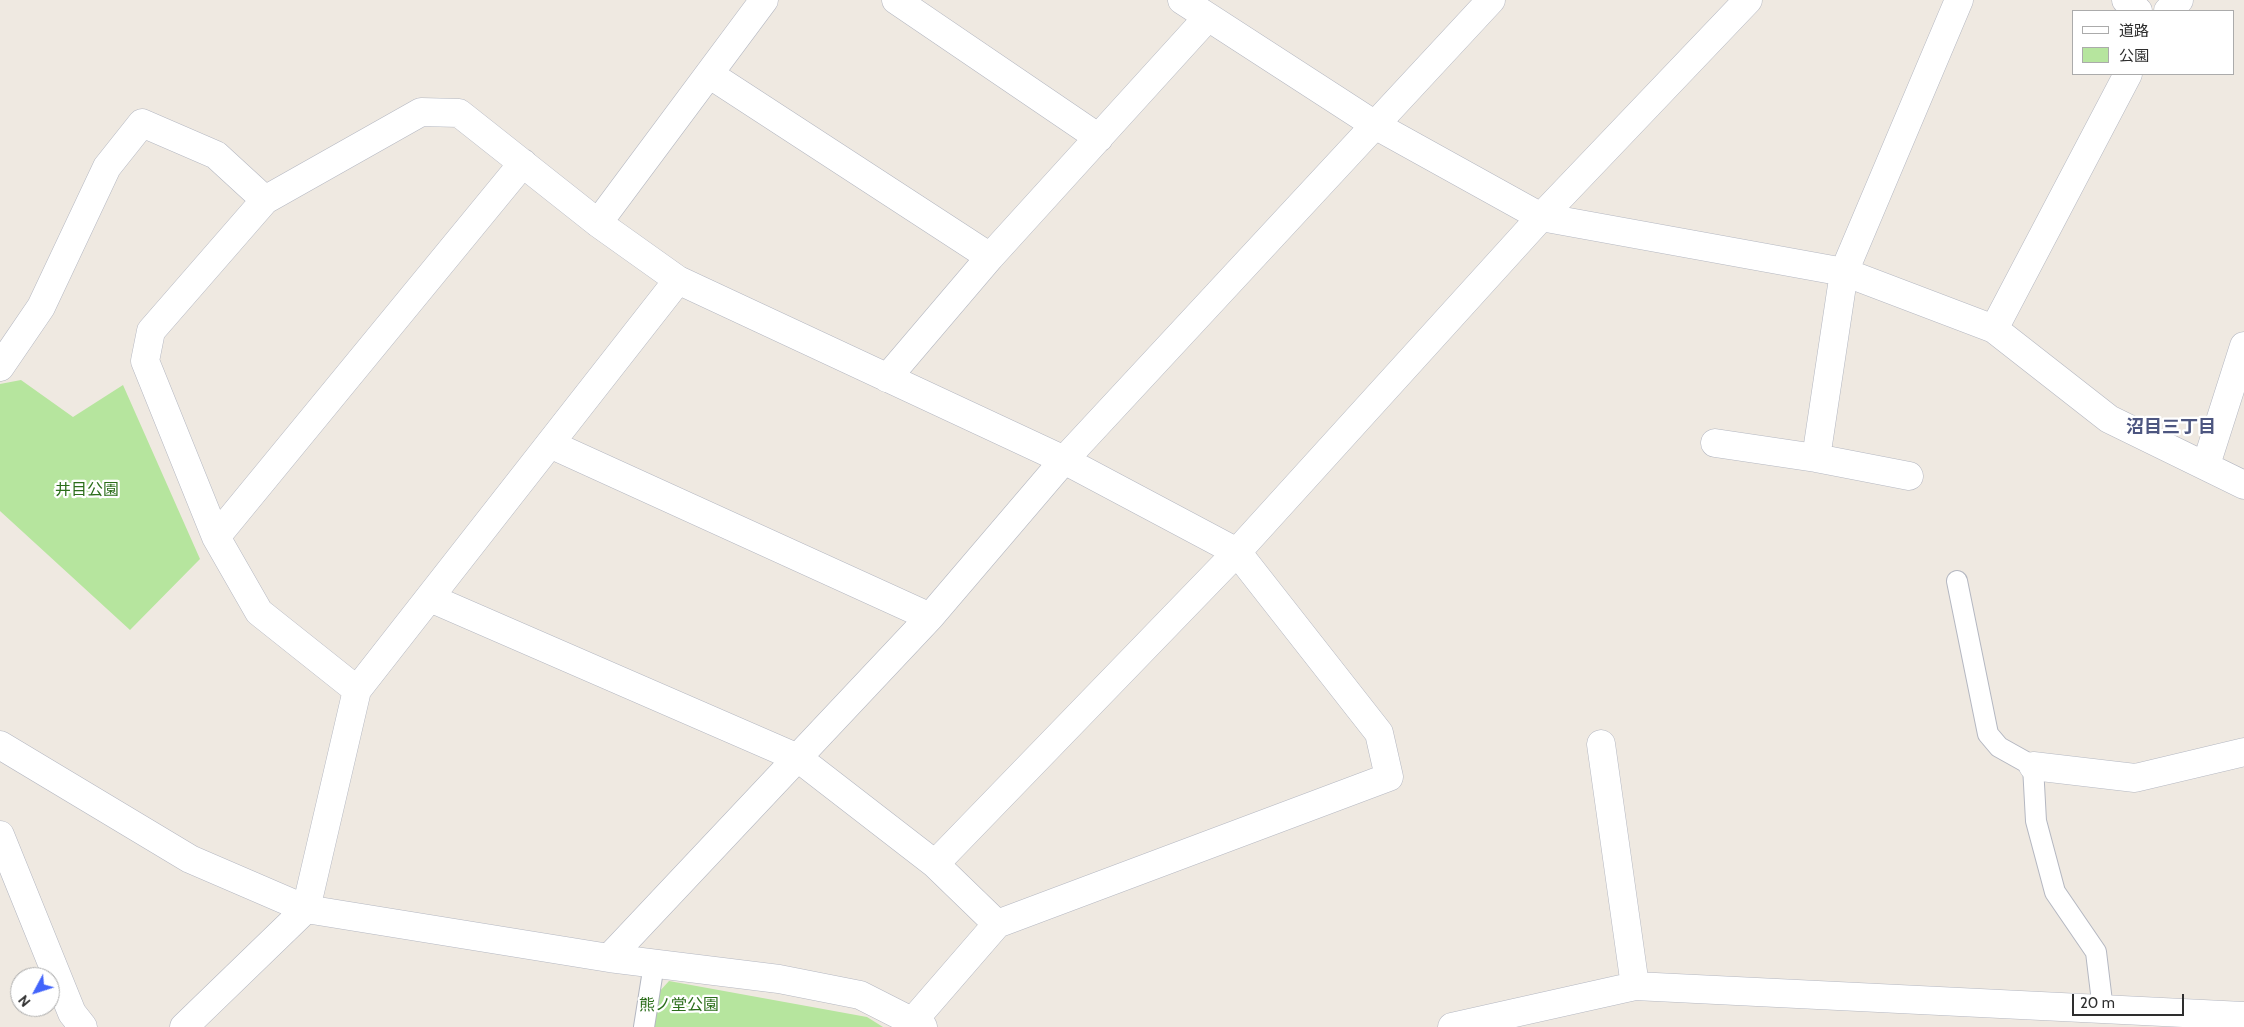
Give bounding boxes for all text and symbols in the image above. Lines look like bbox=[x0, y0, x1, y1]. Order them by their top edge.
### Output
legend bbox=[2072, 10, 2234, 75]
text: 道路 bbox=[2119, 22, 2149, 40]
text: 公園 bbox=[2119, 47, 2149, 65]
district label: 沼目三丁目 bbox=[2126, 417, 2216, 439]
park label: 井目公園 bbox=[55, 480, 119, 500]
north arrow bbox=[10, 967, 60, 1017]
scale bar bbox=[2074, 984, 2186, 1016]
text: N bbox=[14, 991, 34, 1011]
text: 20 m bbox=[2080, 994, 2115, 1012]
park label: 熊ノ堂公園 bbox=[639, 995, 719, 1015]

